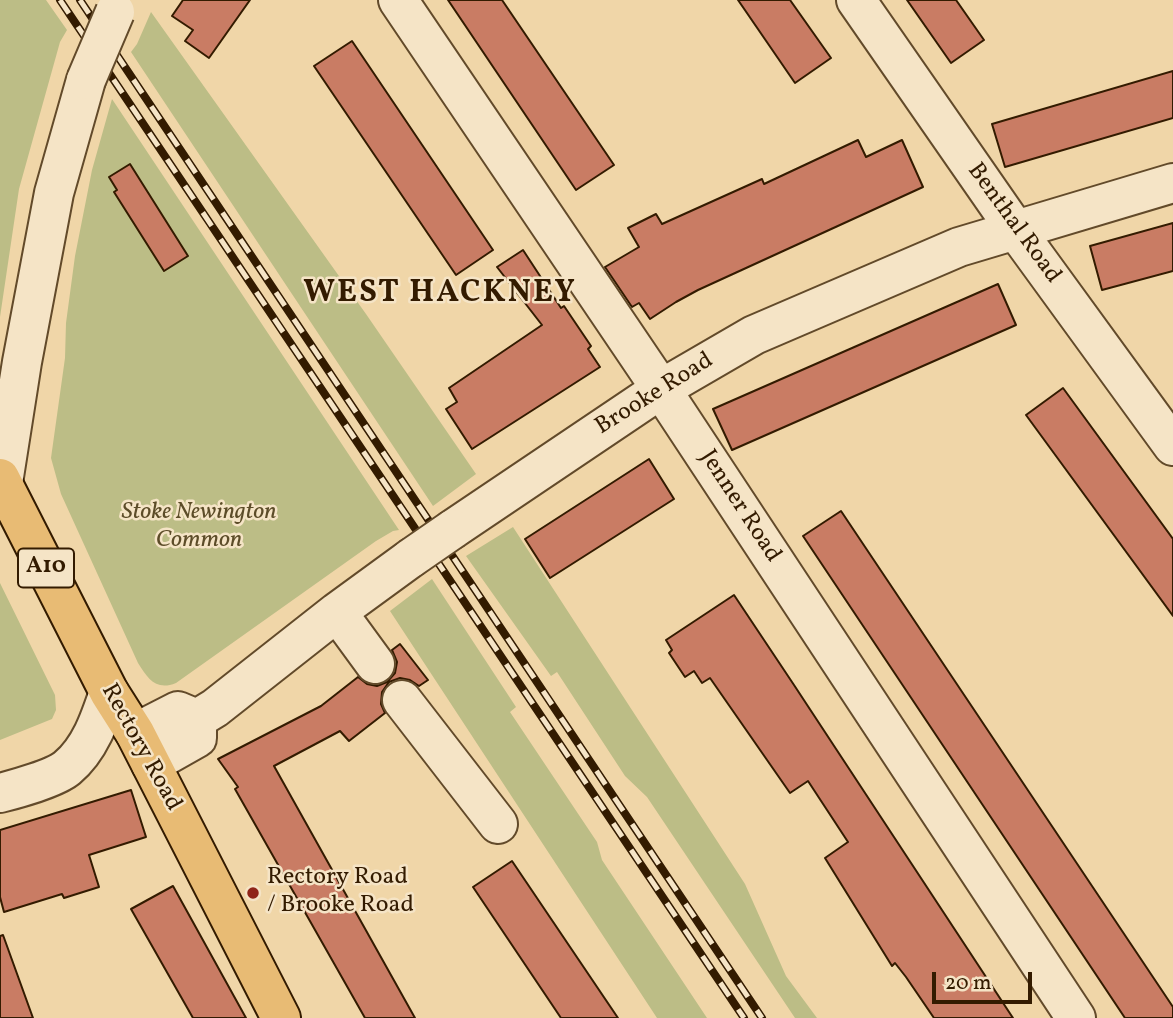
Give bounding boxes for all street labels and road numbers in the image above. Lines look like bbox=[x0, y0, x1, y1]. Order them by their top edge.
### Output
street label: Benthal Road bbox=[960, 158, 1066, 290]
street label: Brooke Road bbox=[591, 347, 719, 443]
street label: Jenner Road bbox=[692, 445, 786, 569]
road number: A10 bbox=[18, 548, 74, 588]
street label: Rectory Road bbox=[93, 679, 187, 817]

